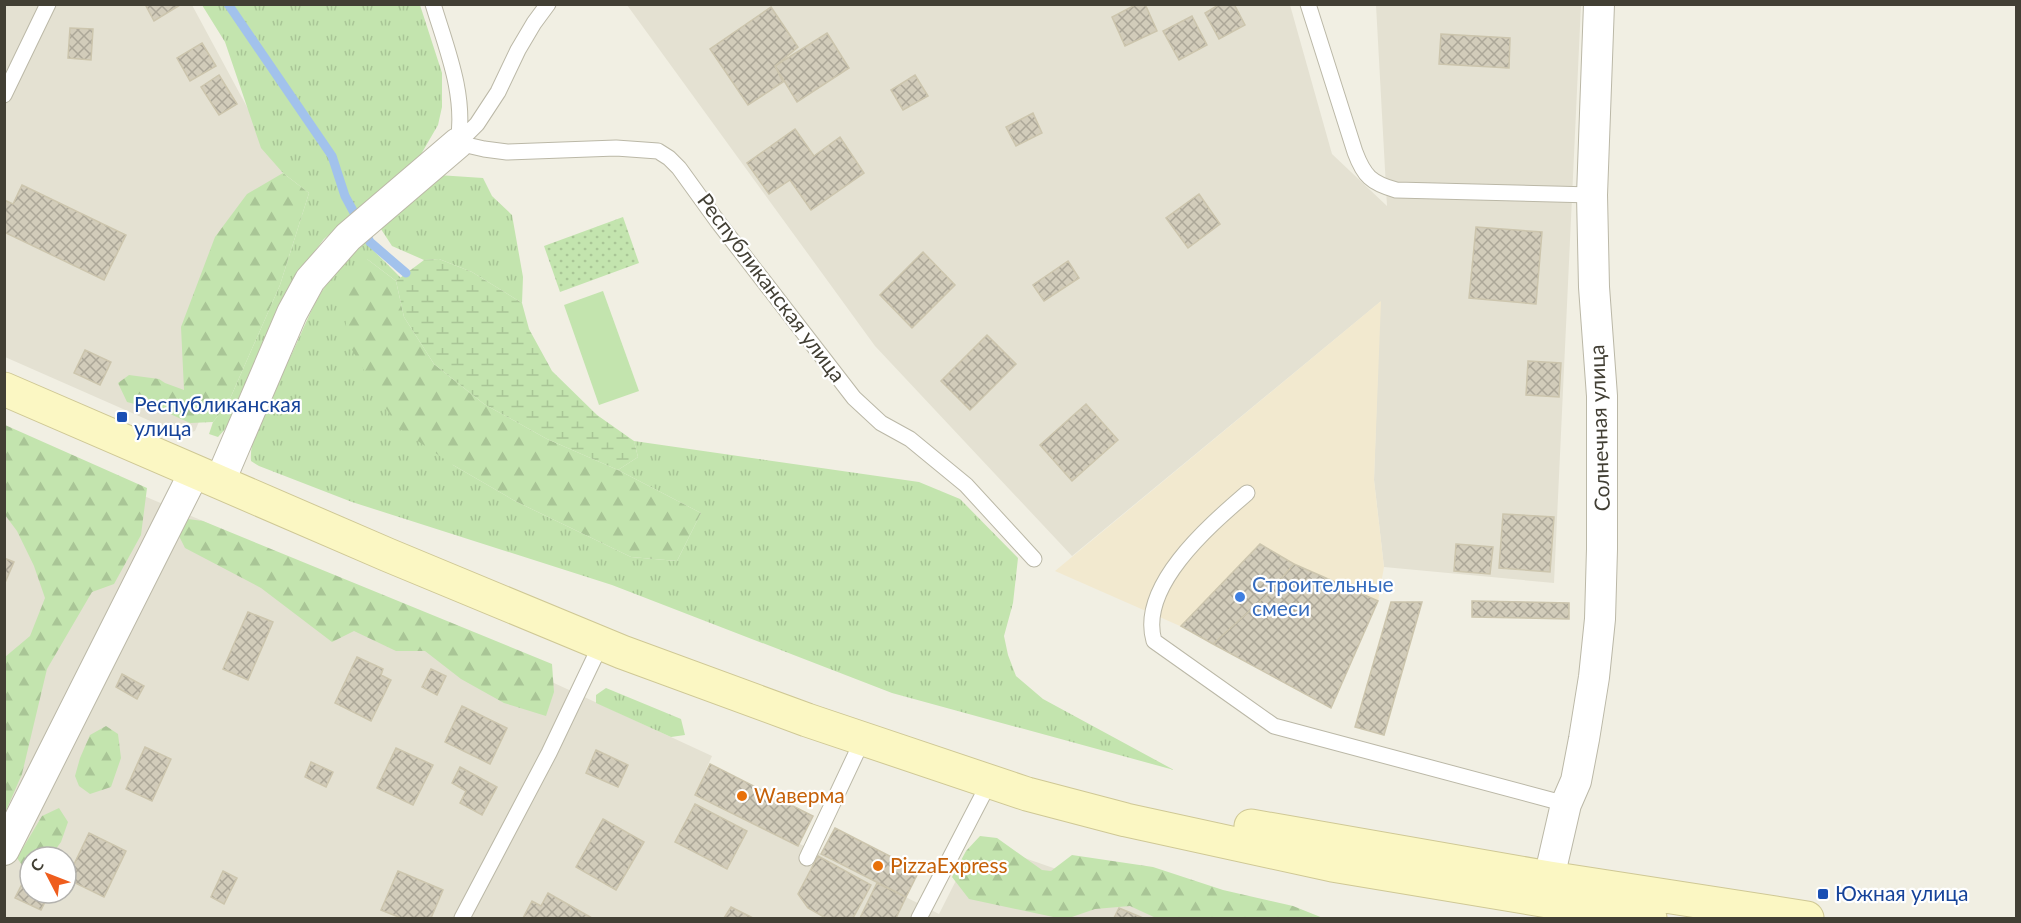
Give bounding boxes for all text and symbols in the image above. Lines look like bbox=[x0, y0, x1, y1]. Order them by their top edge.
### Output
street label: Республиканская улица bbox=[693, 188, 851, 386]
street label: Солнечная улица bbox=[1583, 344, 1614, 512]
place label: Республиканская улица bbox=[134, 391, 301, 440]
marker: Республиканская улица bbox=[115, 410, 129, 424]
place label: Строительные смеси bbox=[1252, 571, 1394, 620]
marker: Строительные смеси bbox=[1233, 590, 1247, 604]
place label: Wаверма bbox=[754, 782, 845, 807]
marker: Wаверма bbox=[735, 789, 749, 803]
north arrow bbox=[18, 845, 78, 905]
place label: PizzaExpress bbox=[890, 852, 1008, 877]
text: С bbox=[26, 854, 47, 875]
marker: PizzaExpress bbox=[871, 859, 885, 873]
place label: Южная улица bbox=[1835, 880, 1968, 905]
marker: Южная улица bbox=[1816, 887, 1830, 901]

